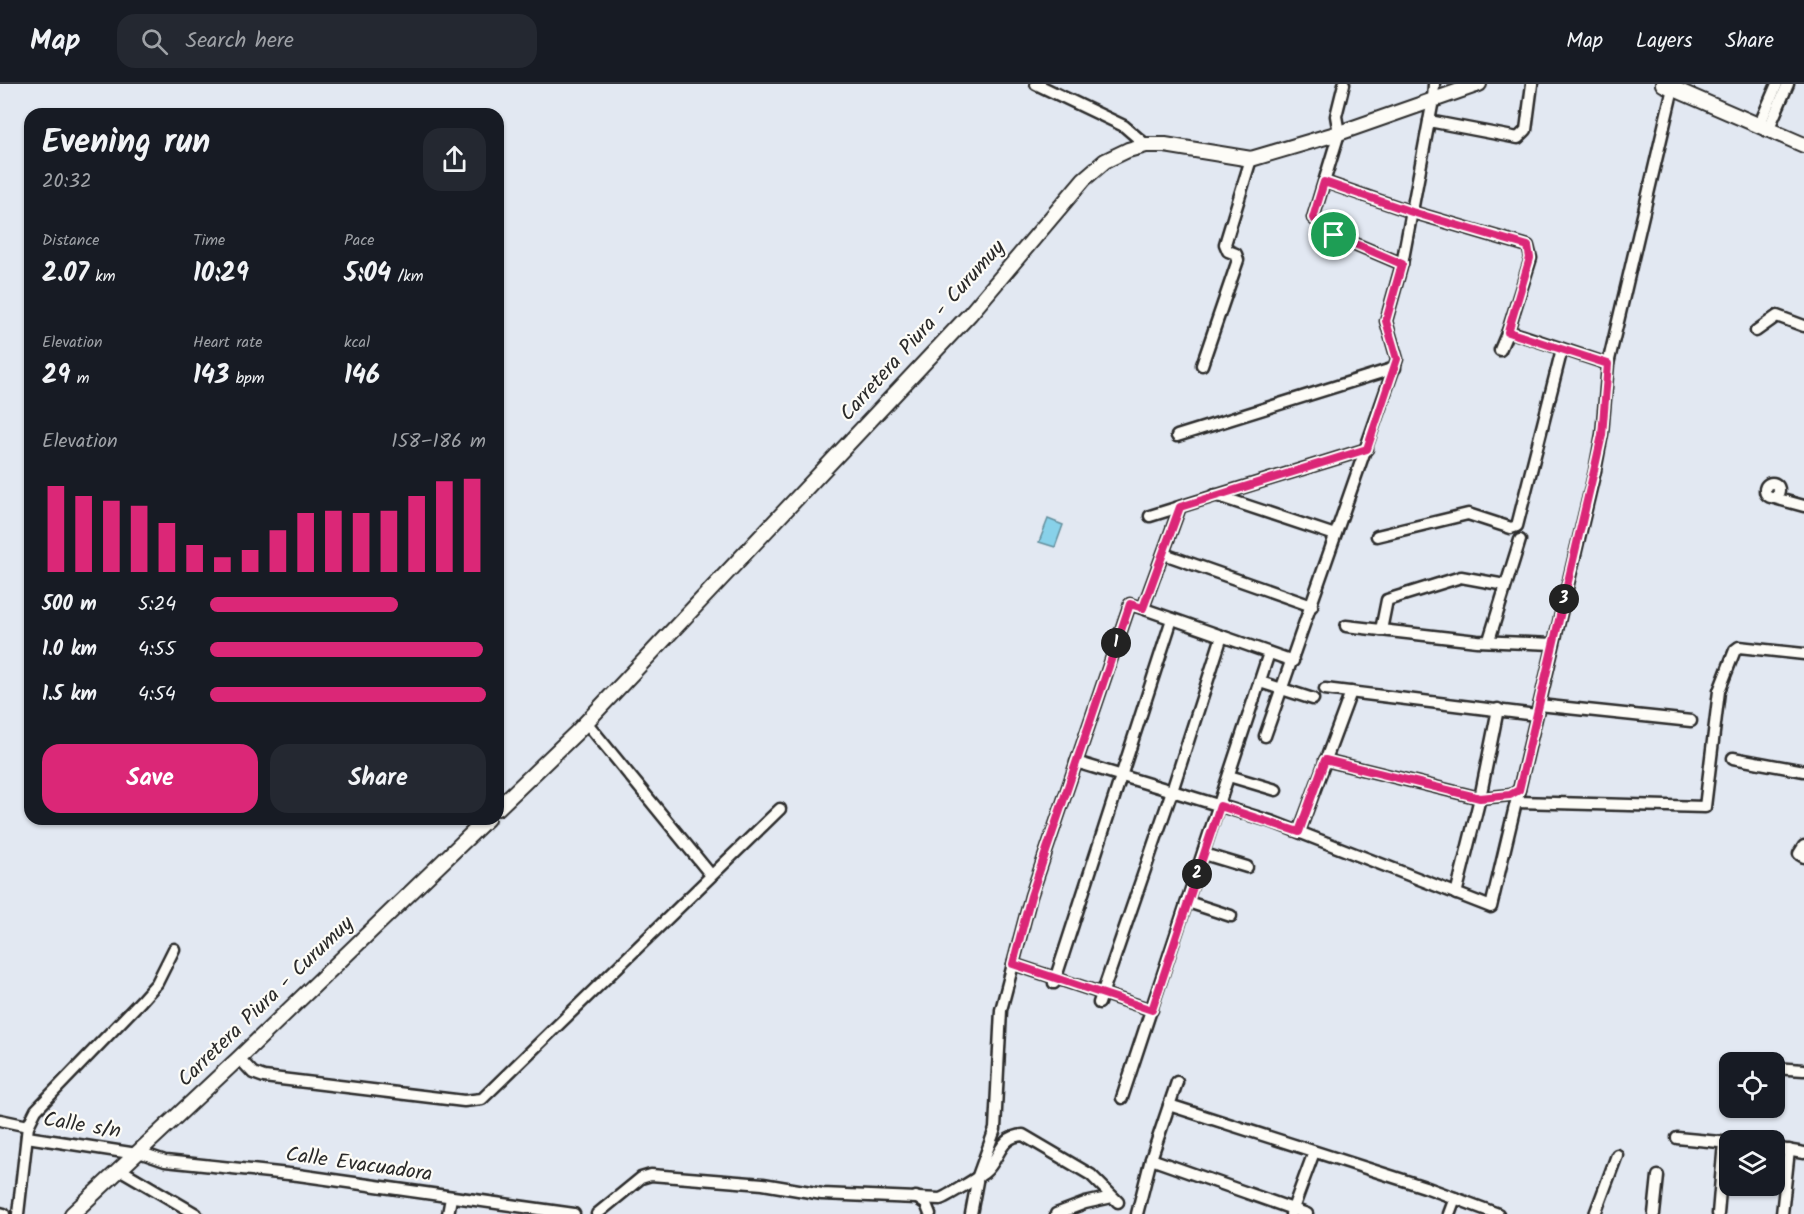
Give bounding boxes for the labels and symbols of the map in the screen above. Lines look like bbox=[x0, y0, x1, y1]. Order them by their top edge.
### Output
pin bbox=[1308, 209, 1359, 260]
street label: Carretera Piura - Curumuy bbox=[832, 233, 1014, 429]
pin: 3 bbox=[1549, 584, 1579, 614]
pin: 1 bbox=[1101, 628, 1131, 658]
pin: 2 bbox=[1182, 859, 1212, 889]
street label: Carretera Piura - Curumuy bbox=[170, 908, 362, 1095]
street label: Calle s/n bbox=[41, 1104, 123, 1148]
street label: Calle Evacuadora bbox=[284, 1138, 434, 1192]

